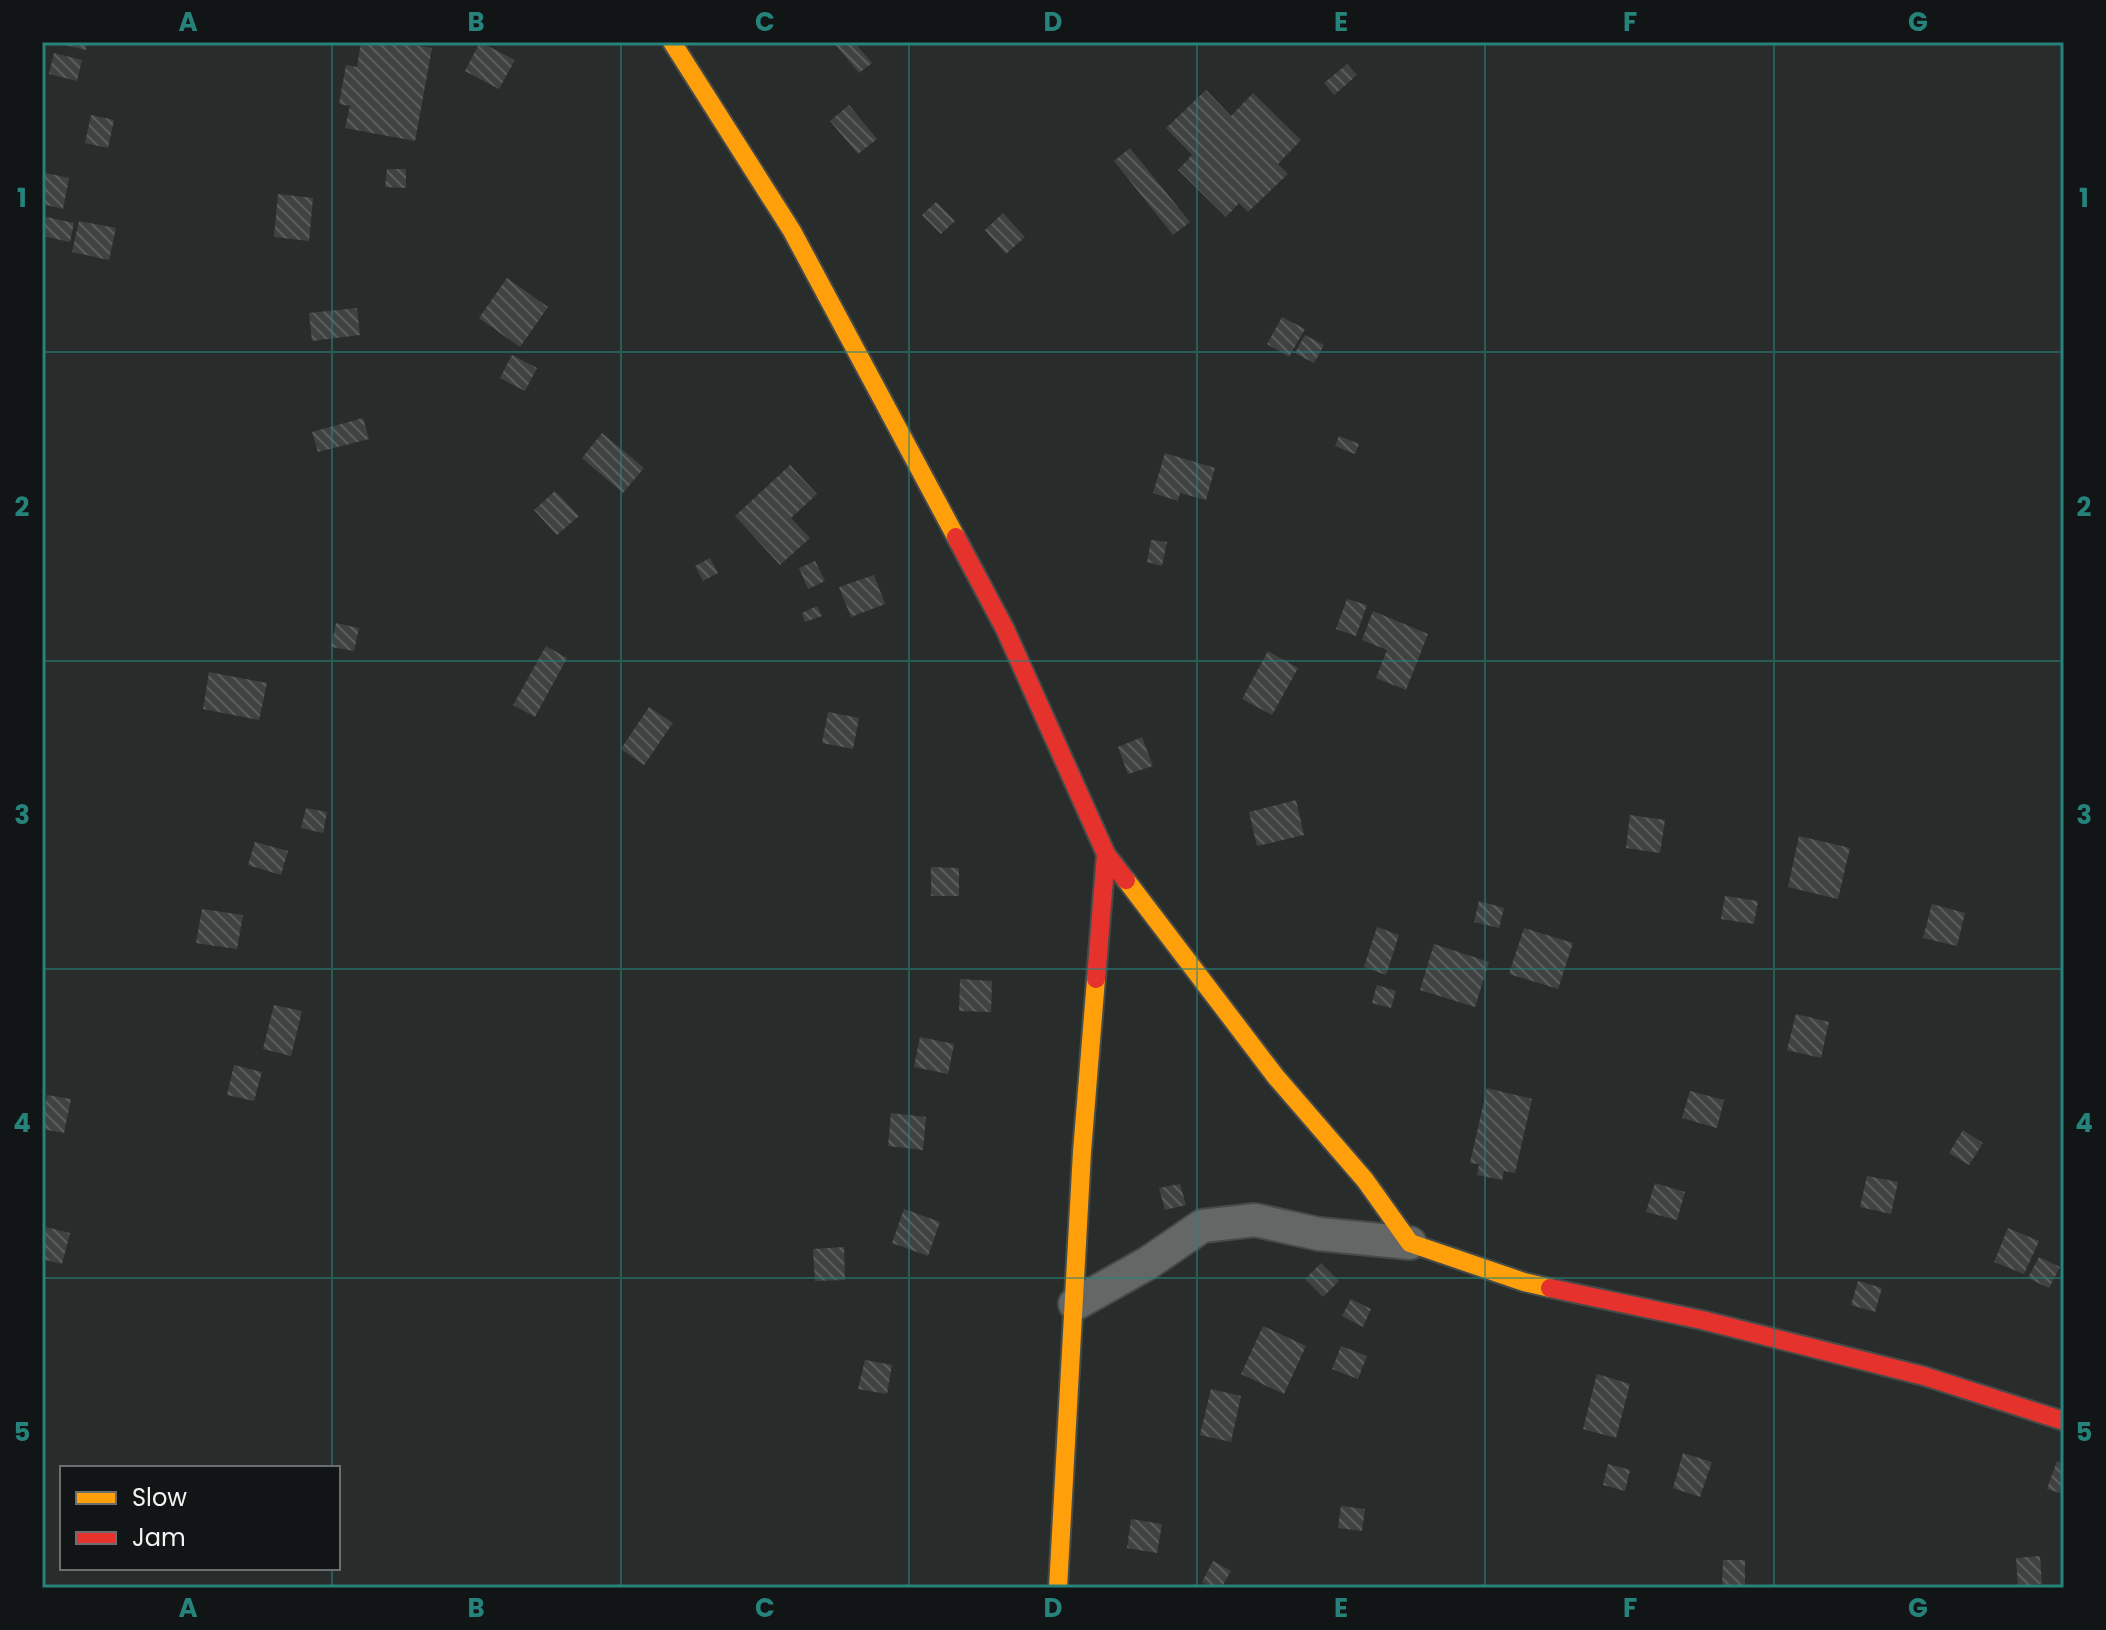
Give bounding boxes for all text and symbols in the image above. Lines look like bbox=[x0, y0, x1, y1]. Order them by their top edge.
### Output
text: A bbox=[178, 4, 198, 40]
text: B bbox=[467, 4, 485, 40]
text: C bbox=[755, 4, 775, 40]
text: D bbox=[1044, 4, 1063, 40]
text: E bbox=[1334, 4, 1348, 40]
text: F bbox=[1623, 4, 1637, 40]
text: G bbox=[1908, 4, 1928, 40]
text: 1 bbox=[17, 180, 27, 216]
text: 1 bbox=[2079, 180, 2089, 216]
text: 2 bbox=[15, 489, 30, 525]
text: 2 bbox=[2077, 489, 2092, 525]
text: 3 bbox=[14, 797, 30, 833]
text: 3 bbox=[2076, 797, 2092, 833]
text: 4 bbox=[13, 1105, 31, 1141]
text: 4 bbox=[2075, 1105, 2093, 1141]
text: 5 bbox=[14, 1414, 30, 1450]
text: 5 bbox=[2076, 1414, 2092, 1450]
legend bbox=[60, 1466, 340, 1570]
text: Slow bbox=[132, 1481, 187, 1514]
text: Jam bbox=[132, 1521, 186, 1554]
text: A bbox=[178, 1590, 198, 1626]
text: B bbox=[467, 1590, 485, 1626]
text: C bbox=[755, 1590, 775, 1626]
text: D bbox=[1044, 1590, 1063, 1626]
text: E bbox=[1334, 1590, 1348, 1626]
text: F bbox=[1623, 1590, 1637, 1626]
text: G bbox=[1908, 1590, 1928, 1626]

